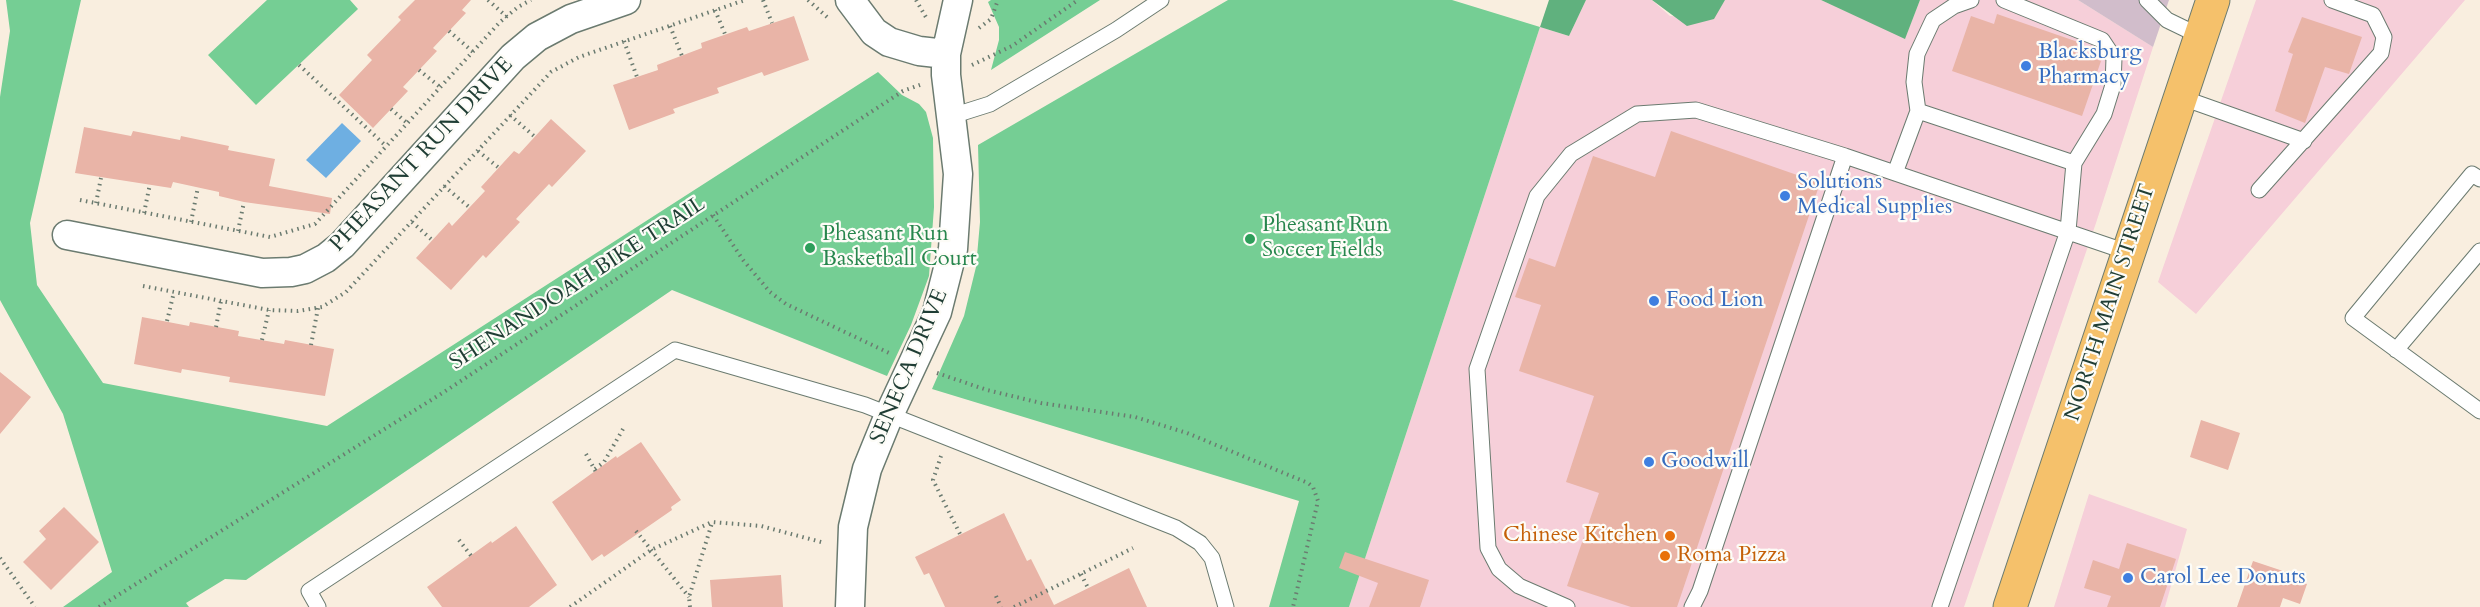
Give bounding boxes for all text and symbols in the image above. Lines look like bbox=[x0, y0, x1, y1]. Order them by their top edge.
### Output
place label: Blacksburg Pharmacy bbox=[2038, 40, 2141, 92]
street label: PHEASANT RUN DRIVE bbox=[325, 52, 519, 258]
marker: Blacksburg Pharmacy bbox=[2019, 59, 2033, 73]
place label: Solutions Medical Supplies bbox=[1797, 170, 1952, 222]
street label: NORTH MAIN STREET bbox=[2060, 181, 2162, 425]
marker: Solutions Medical Supplies bbox=[1778, 189, 1792, 203]
street label: SHENANDOAH BIKE TRAIL bbox=[445, 191, 711, 377]
place label: Pheasant Run Soccer Fields bbox=[1262, 213, 1389, 264]
place label: Pheasant Run Basketball Court bbox=[822, 222, 977, 274]
marker: Pheasant Run Soccer Fields bbox=[1243, 232, 1257, 246]
marker: Pheasant Run Basketball Court bbox=[803, 241, 817, 255]
street label: SENECA DRIVE bbox=[865, 286, 955, 448]
place label: Food Lion bbox=[1666, 288, 1764, 314]
marker: Food Lion bbox=[1647, 294, 1661, 308]
place label: Goodwill bbox=[1661, 449, 1749, 475]
marker: Goodwill bbox=[1642, 455, 1656, 469]
place label: Chinese Kitchen bbox=[1503, 523, 1658, 549]
marker: Chinese Kitchen bbox=[1663, 529, 1677, 543]
place label: Roma Pizza bbox=[1677, 543, 1787, 569]
marker: Roma Pizza bbox=[1658, 549, 1672, 563]
place label: Carol Lee Donuts bbox=[2140, 565, 2306, 591]
marker: Carol Lee Donuts bbox=[2121, 571, 2135, 585]

